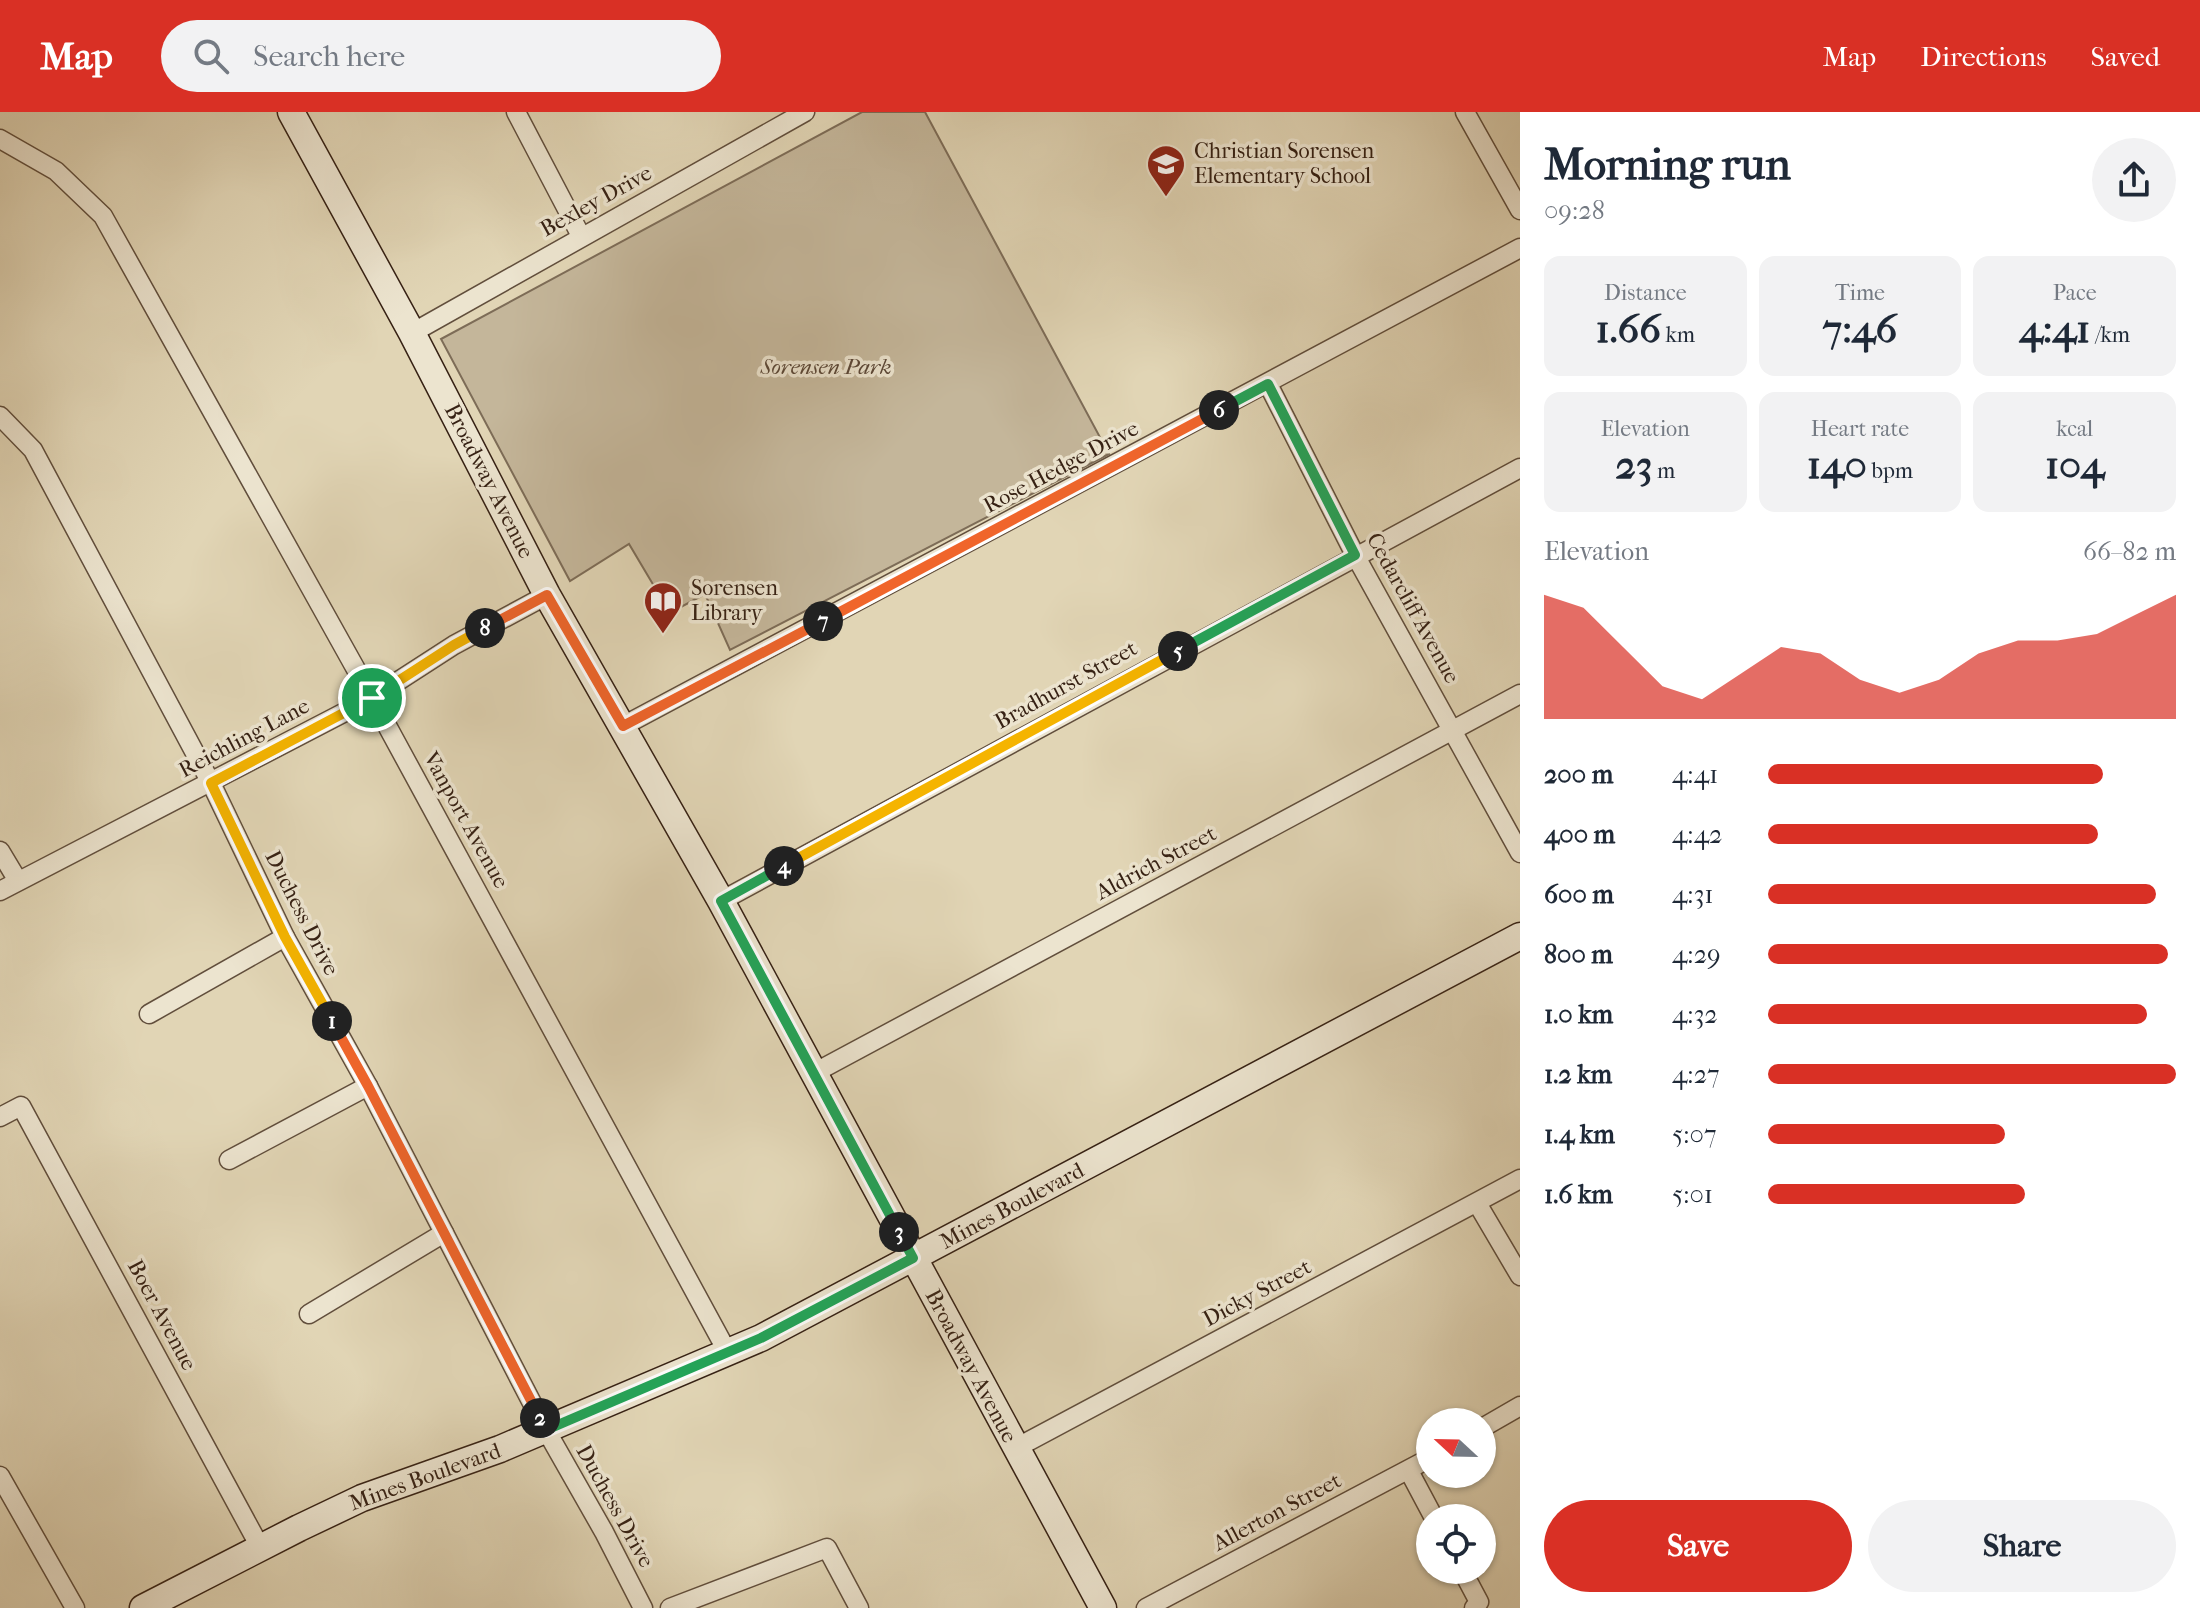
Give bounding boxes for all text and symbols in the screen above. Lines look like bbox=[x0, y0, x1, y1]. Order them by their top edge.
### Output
search box bbox=[161, 20, 721, 92]
text: Map bbox=[40, 34, 113, 79]
icon: search bbox=[189, 34, 233, 78]
text: Search here bbox=[253, 39, 405, 74]
text: Map bbox=[1823, 40, 1876, 73]
text: Directions bbox=[1920, 40, 2047, 73]
text: Saved bbox=[2091, 40, 2160, 73]
place label: Christian Sorensen Elementary School bbox=[1194, 138, 1374, 189]
button: share bbox=[2092, 138, 2176, 222]
text: Morning run bbox=[1544, 139, 1791, 190]
school or university icon: Christian Sorensen Elementary School bbox=[1145, 143, 1187, 198]
street label: Bexley Drive bbox=[536, 160, 656, 242]
text: 09:28 bbox=[1544, 195, 1605, 226]
text: Distance bbox=[1604, 280, 1687, 306]
text: Time bbox=[1835, 280, 1885, 306]
text: Pace bbox=[2053, 280, 2097, 306]
text: 1.66 bbox=[1596, 306, 1661, 352]
text: 7:46 bbox=[1823, 306, 1897, 352]
text: 4:41 bbox=[2019, 306, 2090, 352]
text: km bbox=[1661, 322, 1695, 348]
text: /km bbox=[2090, 322, 2130, 348]
park label: Sorensen Park bbox=[760, 354, 891, 380]
pin: 6 bbox=[1199, 390, 1239, 430]
text: 6 bbox=[1213, 397, 1225, 423]
street label: Broadway Avenue bbox=[439, 399, 539, 563]
street label: Rose Hedge Drive bbox=[979, 415, 1143, 519]
text: Elevation bbox=[1601, 416, 1690, 442]
text: Heart rate bbox=[1811, 416, 1909, 442]
text: kcal bbox=[2056, 416, 2093, 442]
text: 23 bbox=[1615, 442, 1652, 488]
text: 140 bbox=[1807, 442, 1867, 488]
text: 104 bbox=[2045, 442, 2104, 488]
text: m bbox=[1652, 458, 1675, 484]
text: bpm bbox=[1867, 458, 1913, 484]
street label: Cedarcliff Avenue bbox=[1361, 528, 1465, 688]
text: Elevation bbox=[1544, 536, 1649, 567]
text: 66–82 m bbox=[2083, 536, 2176, 567]
place label: Sorensen Library bbox=[691, 575, 778, 626]
library icon: Sorensen Library bbox=[642, 580, 684, 635]
pin: 7 bbox=[803, 601, 843, 641]
pin: 8 bbox=[465, 608, 505, 648]
text: 7 bbox=[818, 608, 828, 634]
text: 8 bbox=[479, 615, 491, 641]
pin: 5 bbox=[1158, 631, 1198, 671]
street label: Bradhurst Street bbox=[990, 635, 1142, 735]
text: 5 bbox=[1173, 638, 1183, 664]
pin bbox=[338, 664, 406, 732]
icon: arrive bbox=[350, 676, 394, 720]
street label: Reichling Lane bbox=[174, 693, 314, 783]
street label: Vanport Avenue bbox=[417, 746, 514, 893]
text: 200 m bbox=[1544, 759, 1613, 790]
text: 4:41 bbox=[1672, 759, 1718, 790]
text: 400 m bbox=[1544, 819, 1615, 850]
text: 4:42 bbox=[1672, 819, 1722, 850]
street label: Aldrich Street bbox=[1090, 820, 1221, 906]
street label: Duchess Drive bbox=[259, 846, 345, 980]
pin: 4 bbox=[764, 846, 804, 886]
text: 4 bbox=[778, 853, 791, 879]
text: 600 m bbox=[1544, 879, 1614, 910]
text: 4:31 bbox=[1672, 879, 1714, 910]
text: 800 m bbox=[1544, 939, 1613, 970]
text: 4:29 bbox=[1672, 939, 1721, 970]
text: 1.0 km bbox=[1544, 999, 1613, 1030]
text: 4:32 bbox=[1672, 999, 1718, 1030]
pin: 1 bbox=[312, 1001, 352, 1041]
text: 1 bbox=[328, 1008, 336, 1034]
text: 1.2 km bbox=[1544, 1059, 1612, 1090]
text: 4:27 bbox=[1672, 1059, 1720, 1090]
text: 1.4 km bbox=[1544, 1119, 1615, 1150]
text: 5:07 bbox=[1672, 1119, 1716, 1150]
street label: Mines Boulevard bbox=[936, 1157, 1089, 1255]
text: 1.6 km bbox=[1544, 1179, 1613, 1210]
text: 5:01 bbox=[1672, 1179, 1713, 1210]
pin: 3 bbox=[879, 1212, 919, 1252]
text: 3 bbox=[894, 1219, 904, 1245]
street label: Dicky Street bbox=[1199, 1254, 1316, 1332]
street label: Boer Avenue bbox=[122, 1255, 202, 1375]
street label: Broadway Avenue bbox=[920, 1285, 1022, 1447]
pin: 2 bbox=[520, 1398, 560, 1438]
text: 2 bbox=[534, 1405, 546, 1431]
north arrow bbox=[1416, 1408, 1496, 1488]
map controls bbox=[1416, 1408, 1496, 1584]
street label: Mines Boulevard bbox=[346, 1437, 505, 1516]
street label: Duchess Drive bbox=[571, 1440, 660, 1572]
street label: Allerton Street bbox=[1208, 1467, 1346, 1557]
button: Save bbox=[1544, 1500, 1852, 1592]
button: Share bbox=[1868, 1500, 2176, 1592]
button: locate bbox=[1416, 1504, 1496, 1584]

